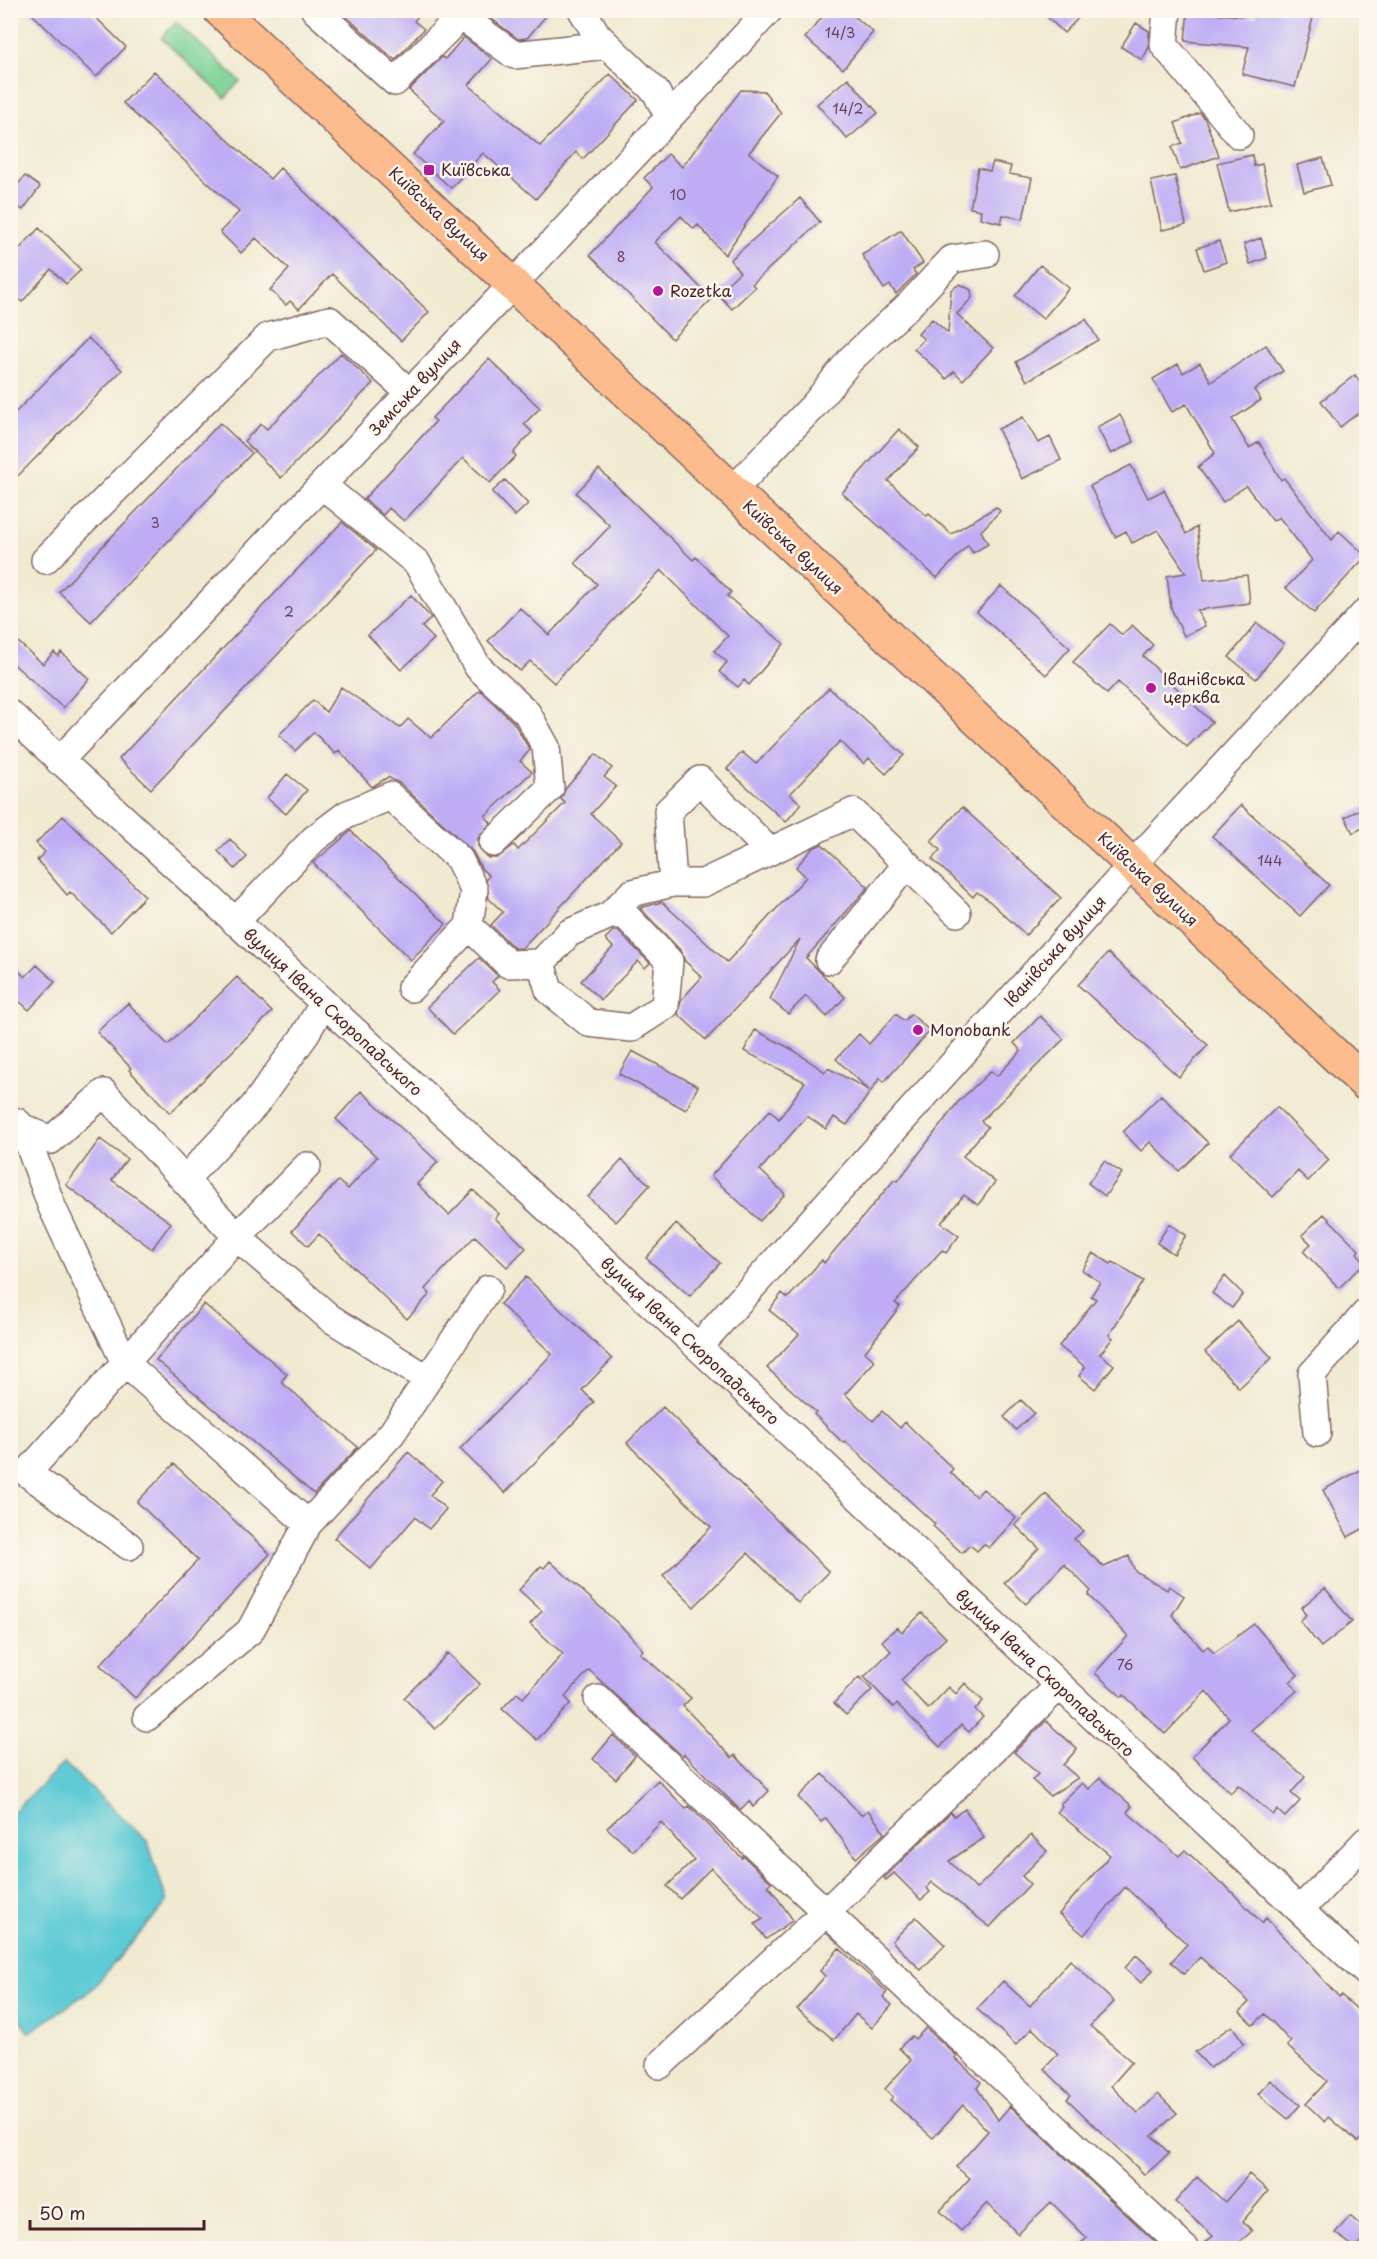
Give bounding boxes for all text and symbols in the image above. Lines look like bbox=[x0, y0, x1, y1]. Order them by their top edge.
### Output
house number: 14/3 bbox=[825, 22, 855, 43]
house number: 14/2 bbox=[832, 98, 864, 119]
place label: Київська bbox=[441, 157, 510, 181]
street label: Київська вулиця bbox=[384, 160, 495, 266]
marker: Київська bbox=[422, 163, 436, 177]
house number: 10 bbox=[670, 184, 686, 205]
house number: 8 bbox=[617, 246, 625, 267]
place label: Rozetka bbox=[670, 278, 732, 302]
marker: Rozetka bbox=[651, 284, 665, 298]
street label: Земська вулиця bbox=[363, 332, 466, 440]
street label: Київська вулиця bbox=[738, 493, 849, 599]
house number: 3 bbox=[150, 512, 160, 533]
house number: 2 bbox=[284, 601, 294, 622]
place label: Іванівська церква bbox=[1163, 666, 1245, 708]
marker: Іванівська церква bbox=[1144, 681, 1158, 695]
street label: Київська вулиця bbox=[1093, 825, 1204, 931]
house number: 144 bbox=[1258, 850, 1282, 871]
street label: Іванівська вулиця bbox=[998, 889, 1111, 1011]
street label: вулиця Івана Скоропадського bbox=[239, 922, 429, 1101]
place label: Monobank bbox=[930, 1017, 1011, 1041]
marker: Monobank bbox=[911, 1023, 925, 1037]
street label: вулиця Івана Скоропадського bbox=[596, 1251, 786, 1430]
street label: вулиця Івана Скоропадського bbox=[951, 1583, 1141, 1762]
house number: 76 bbox=[1117, 1654, 1134, 1675]
scale bar bbox=[30, 2193, 204, 2231]
text: 50 m bbox=[39, 2199, 86, 2226]

